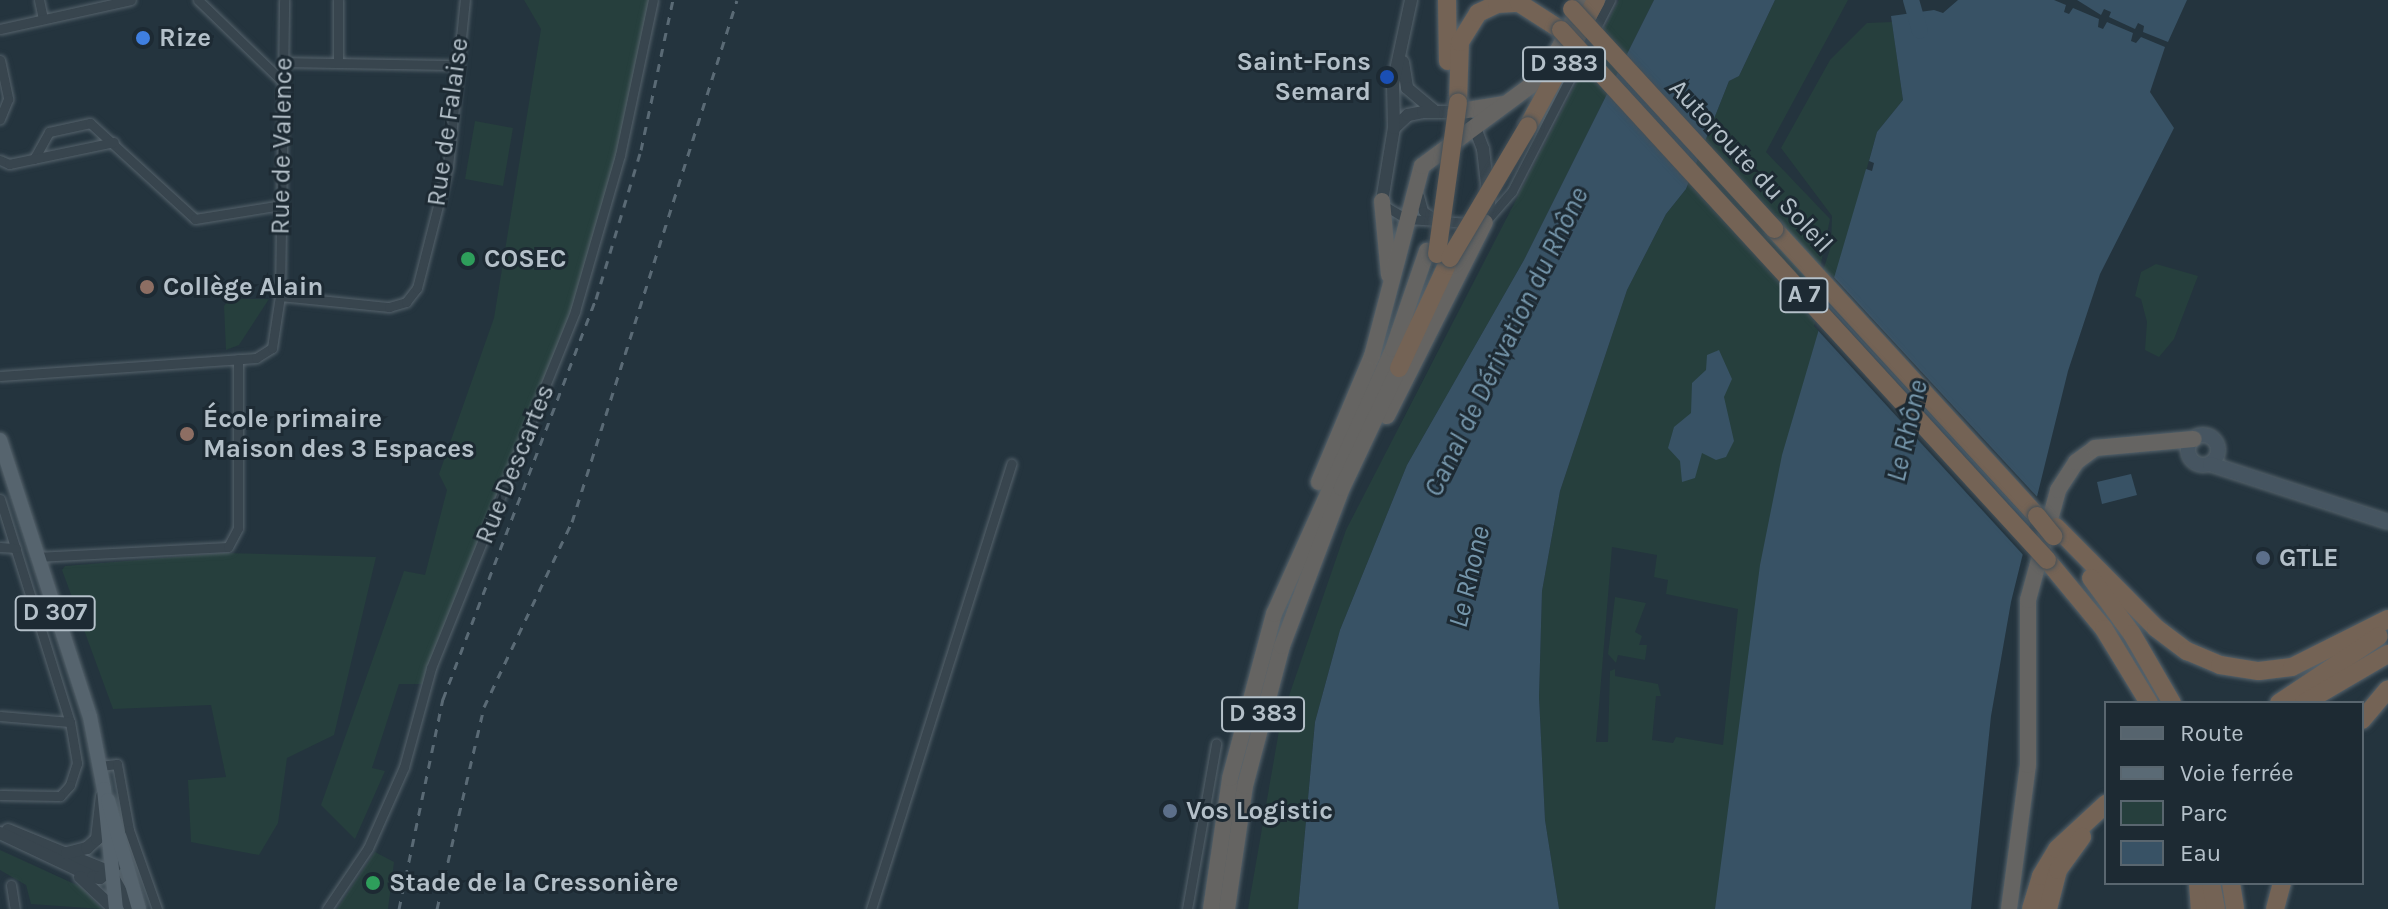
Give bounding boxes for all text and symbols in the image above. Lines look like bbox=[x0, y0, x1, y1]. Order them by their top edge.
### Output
place label: Rize bbox=[159, 22, 211, 54]
marker: Rize bbox=[134, 29, 152, 47]
street label: Rue de Falaise bbox=[421, 36, 475, 208]
road number: D 383 bbox=[1522, 44, 1606, 84]
place label: Saint-Fons Semard bbox=[1237, 46, 1371, 108]
street label: Rue de Valence bbox=[265, 57, 299, 235]
marker: Saint-Fons Semard bbox=[1378, 68, 1396, 86]
street label: Autoroute du Soleil bbox=[1662, 73, 1840, 259]
water label: Canal de Dérivation du Rhône bbox=[1416, 182, 1596, 502]
place label: COSEC bbox=[484, 243, 567, 275]
marker: COSEC bbox=[459, 250, 477, 268]
place label: Collège Alain bbox=[163, 271, 323, 303]
road number: A 7 bbox=[1778, 275, 1830, 315]
marker: Collège Alain bbox=[138, 278, 156, 296]
water label: Le Rhône bbox=[1879, 377, 1935, 485]
street label: Rue Descartes bbox=[469, 380, 561, 548]
place label: École primaire Maison des 3 Espaces bbox=[203, 403, 475, 464]
marker: École primaire Maison des 3 Espaces bbox=[178, 425, 196, 443]
water label: Le Rhone bbox=[1441, 523, 1497, 631]
place label: GTLE bbox=[2279, 542, 2339, 574]
marker: GTLE bbox=[2254, 549, 2272, 567]
road number: D 307 bbox=[13, 593, 97, 633]
road number: D 383 bbox=[1221, 694, 1305, 734]
legend bbox=[2104, 701, 2364, 885]
text: Route bbox=[2180, 719, 2244, 747]
text: Voie ferrée bbox=[2180, 759, 2294, 787]
place label: Vos Logistic bbox=[1186, 795, 1333, 827]
text: Parc bbox=[2180, 799, 2228, 827]
marker: Vos Logistic bbox=[1161, 802, 1179, 820]
text: Eau bbox=[2180, 839, 2221, 867]
place label: Stade de la Cressonière bbox=[389, 867, 678, 899]
marker: Stade de la Cressonière bbox=[364, 874, 382, 892]

